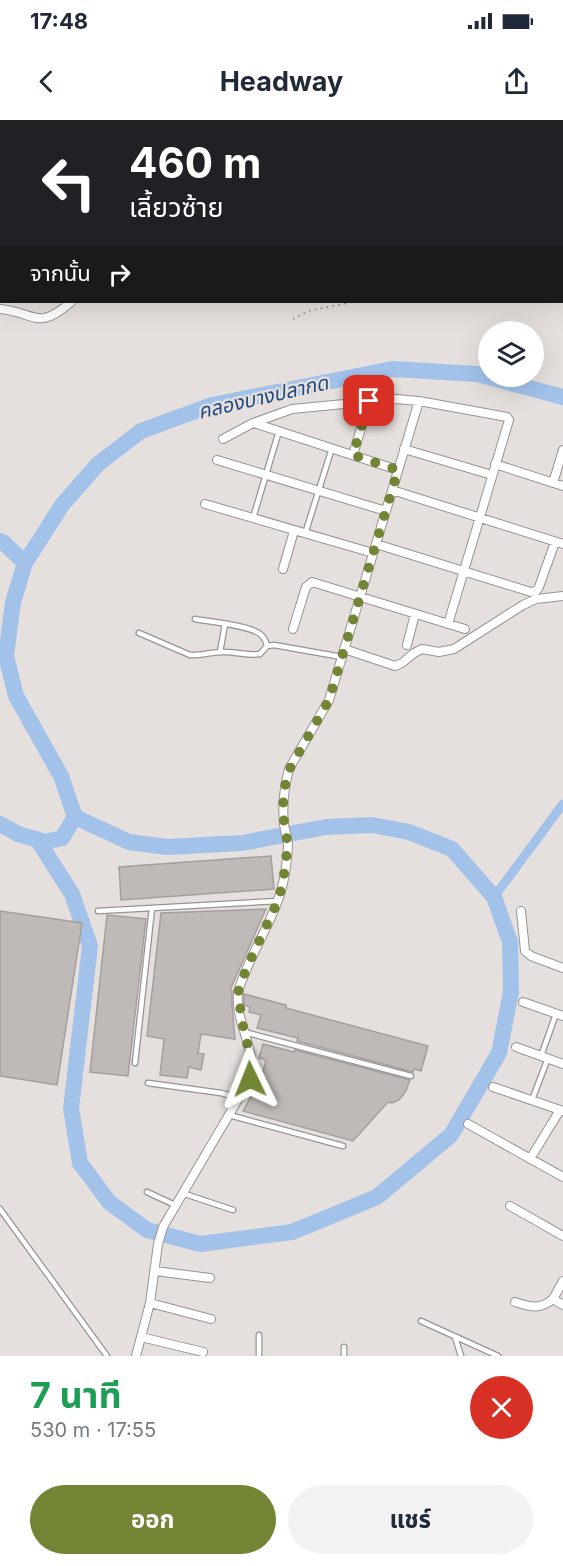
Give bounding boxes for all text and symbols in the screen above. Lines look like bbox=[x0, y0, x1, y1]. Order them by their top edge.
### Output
text: 17:48 bbox=[30, 8, 88, 34]
icon: back bbox=[30, 65, 63, 98]
text: Headway bbox=[220, 65, 343, 98]
icon: share bbox=[500, 65, 533, 98]
text: 460 m bbox=[129, 137, 261, 188]
icon: left bbox=[30, 144, 108, 222]
text: เลี้ยวซ้าย bbox=[129, 191, 223, 224]
icon: right bbox=[103, 258, 136, 291]
text: จากนั้น bbox=[30, 260, 91, 286]
map controls bbox=[478, 321, 544, 387]
button: layers bbox=[478, 321, 544, 387]
water label: คลองบางปลากด bbox=[196, 370, 331, 424]
pin bbox=[343, 375, 394, 426]
icon: arrive bbox=[352, 384, 385, 417]
position arrow bbox=[218, 1047, 282, 1111]
text: 7 นาที bbox=[30, 1373, 122, 1417]
button: close bbox=[470, 1376, 533, 1439]
text: 530 m · 17:55 bbox=[30, 1418, 156, 1442]
button: ออก bbox=[30, 1485, 276, 1554]
button: แชร์ bbox=[288, 1485, 533, 1554]

